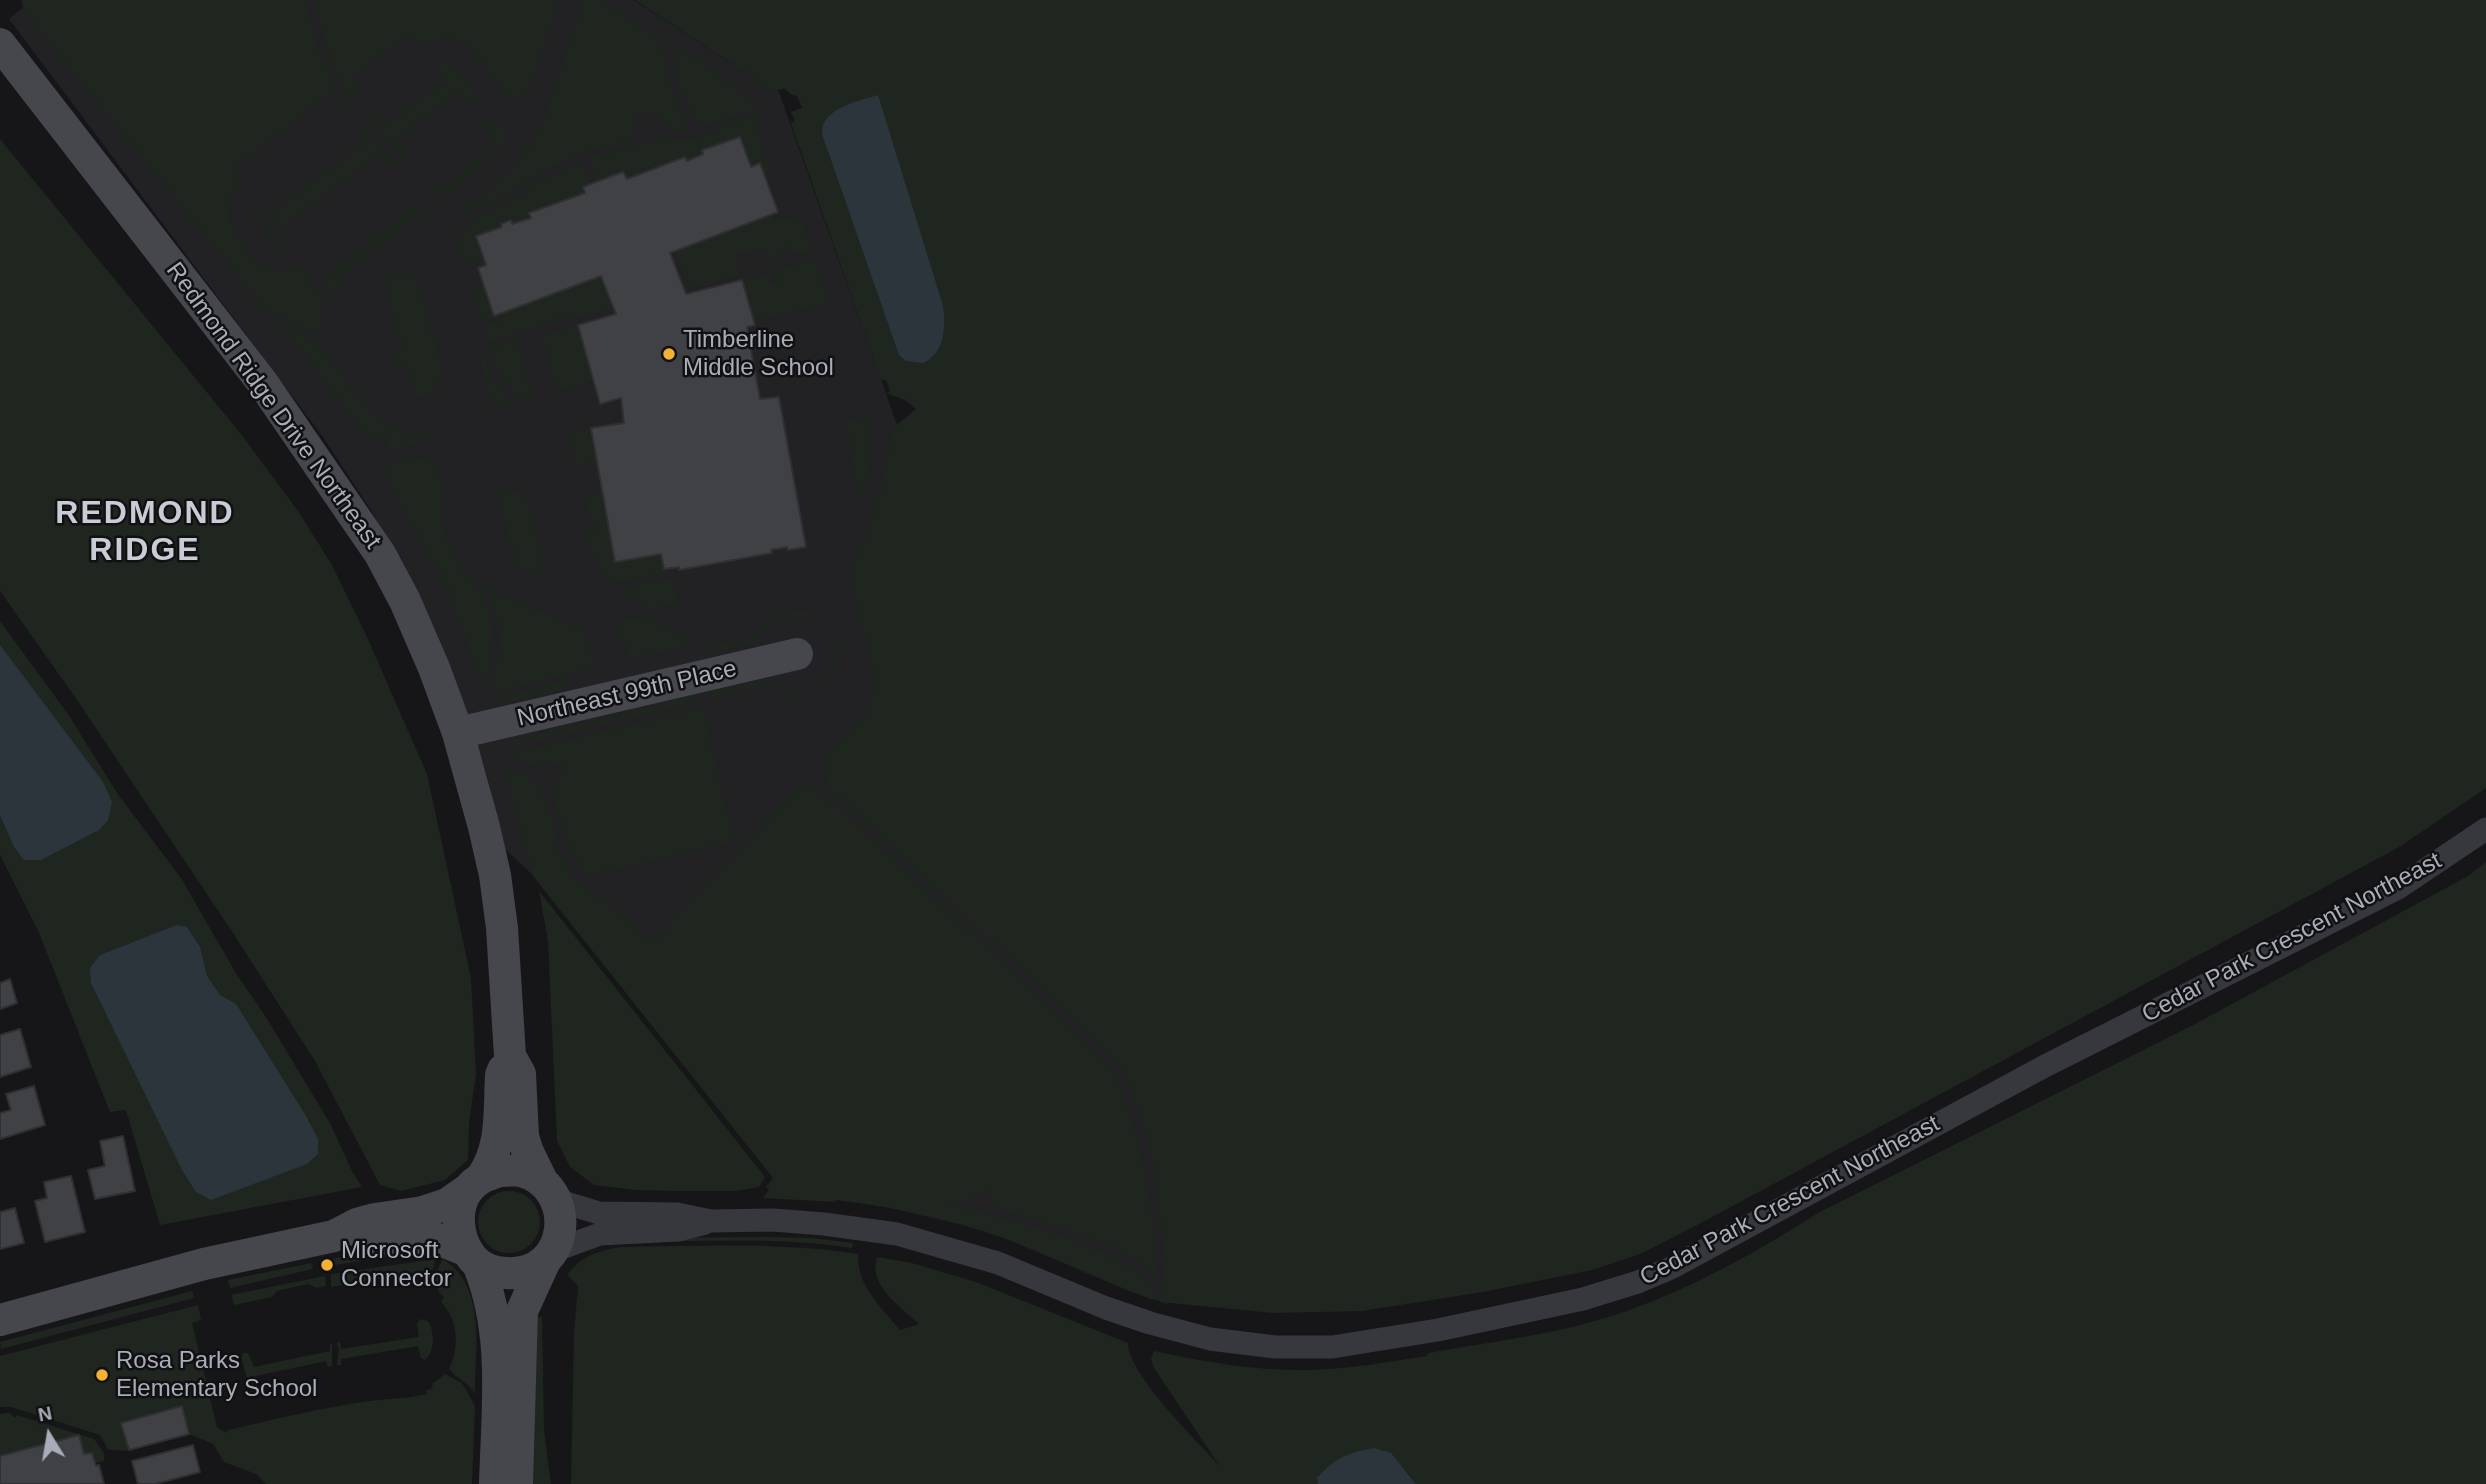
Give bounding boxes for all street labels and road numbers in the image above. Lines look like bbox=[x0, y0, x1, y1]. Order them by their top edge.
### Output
street label: Redmond Ridge Drive Northeast bbox=[159, 257, 387, 555]
street label: Northeast 99th Place bbox=[515, 655, 739, 733]
street label: Cedar Park Crescent Northeast bbox=[2137, 847, 2447, 1029]
street label: Cedar Park Crescent Northeast bbox=[1635, 1110, 1945, 1292]

